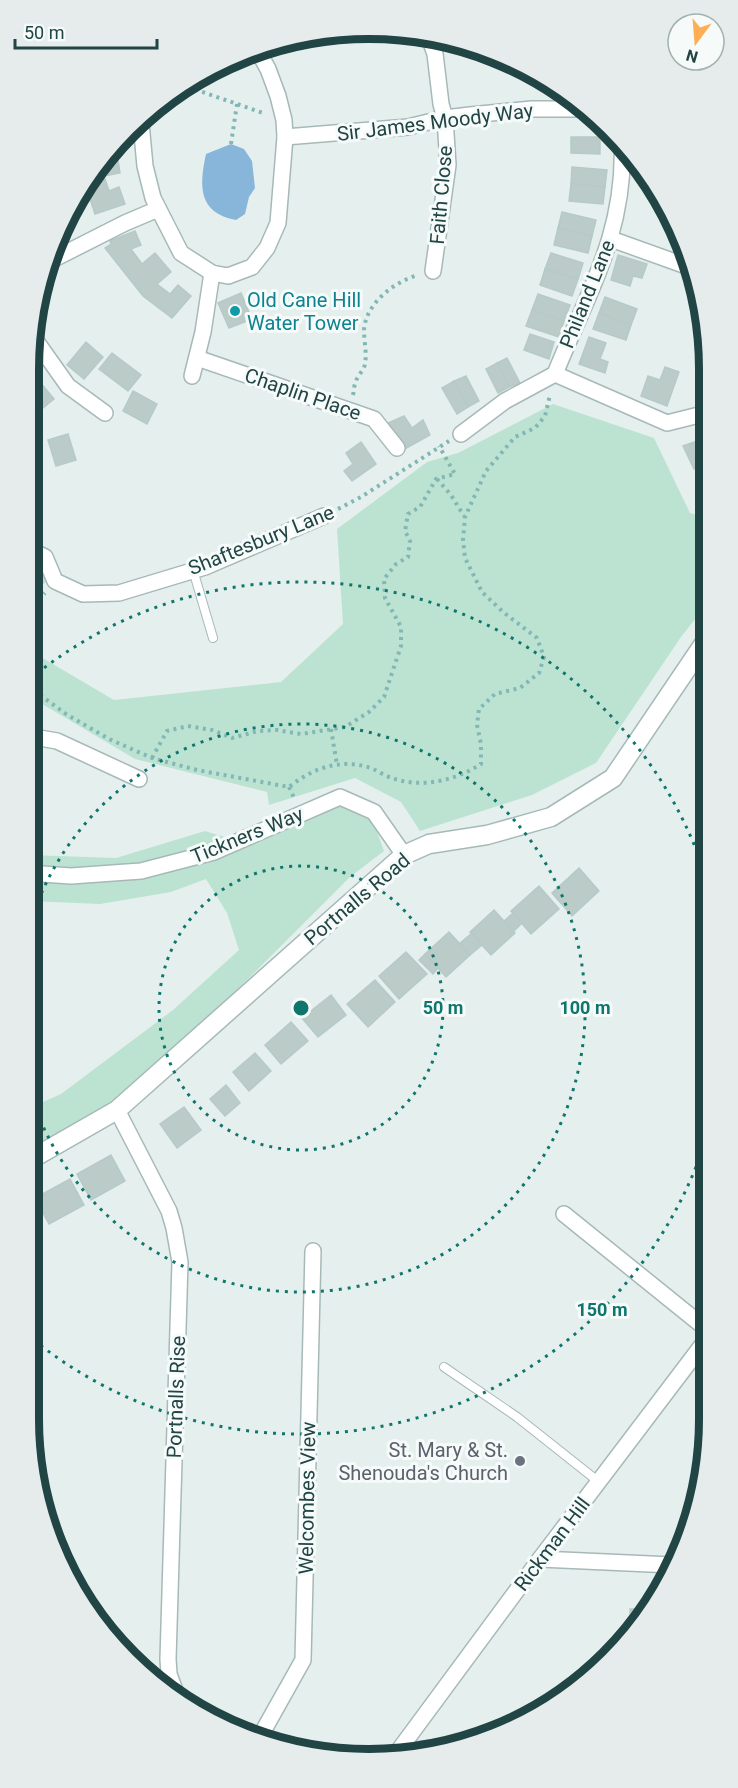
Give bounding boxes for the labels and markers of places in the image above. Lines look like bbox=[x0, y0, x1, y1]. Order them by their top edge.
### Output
place label: Old Cane Hill Water Tower bbox=[247, 288, 361, 335]
marker: Old Cane Hill Water Tower bbox=[228, 304, 242, 318]
centre of rings bbox=[291, 998, 311, 1018]
place label: St. Mary & St. Shenouda's Church bbox=[338, 1438, 508, 1485]
marker: St. Mary & St. Shenouda's Church bbox=[513, 1454, 527, 1468]

